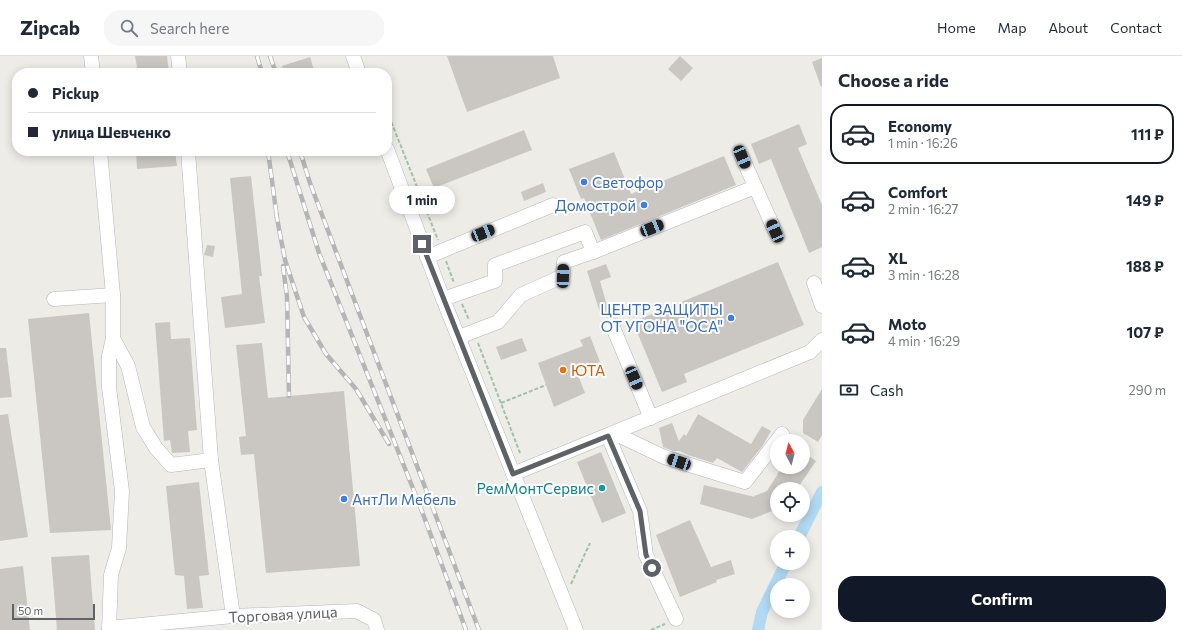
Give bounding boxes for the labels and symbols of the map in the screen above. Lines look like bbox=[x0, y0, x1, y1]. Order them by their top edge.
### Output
car bbox=[732, 144, 752, 170]
place label: Светофор bbox=[592, 173, 664, 191]
marker: Светофор bbox=[579, 177, 589, 187]
callout: 1 min bbox=[389, 186, 455, 214]
place label: Домострой bbox=[555, 196, 636, 214]
marker: Домострой bbox=[639, 200, 649, 210]
car bbox=[639, 218, 665, 238]
car bbox=[765, 218, 785, 244]
car bbox=[470, 223, 496, 243]
route end bbox=[413, 235, 431, 253]
car bbox=[557, 264, 569, 288]
place label: ЦЕНТР ЗАЩИТЫ ОТ УГОНА "ОСА" bbox=[600, 300, 723, 335]
marker: ЦЕНТР ЗАЩИТЫ ОТ УГОНА "ОСА" bbox=[726, 313, 736, 323]
place label: ЮТА bbox=[571, 361, 605, 379]
marker: ЮТА bbox=[558, 365, 568, 375]
car bbox=[624, 365, 644, 391]
north arrow bbox=[770, 434, 810, 474]
car bbox=[666, 452, 692, 472]
place label: РемМонтСервис bbox=[476, 479, 594, 497]
marker: РемМонтСервис bbox=[597, 483, 607, 493]
place label: АнтЛи Мебель bbox=[352, 490, 457, 508]
marker: АнтЛи Мебель bbox=[339, 494, 349, 504]
route start bbox=[643, 559, 661, 577]
scale bar bbox=[12, 602, 95, 621]
street label: Торговая улица bbox=[228, 602, 338, 626]

